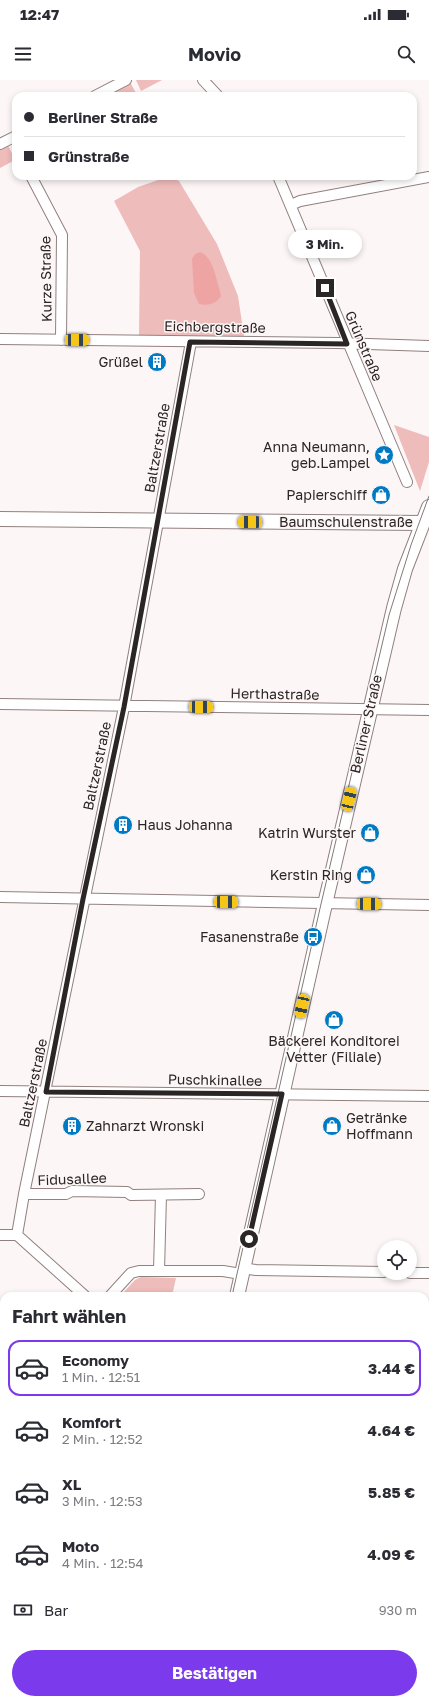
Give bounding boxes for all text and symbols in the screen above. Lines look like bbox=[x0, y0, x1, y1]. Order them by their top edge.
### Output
text: 12:47 bbox=[20, 5, 59, 23]
icon: menu bbox=[12, 43, 34, 65]
text: Movio bbox=[188, 43, 241, 65]
icon: search bbox=[395, 43, 417, 65]
text: Berliner Straße bbox=[48, 108, 158, 126]
text: Grünstraße bbox=[48, 147, 129, 165]
callout: 3 Min. bbox=[288, 230, 362, 258]
street label: Kurze Straße bbox=[36, 236, 55, 322]
text: 3 Min. bbox=[306, 236, 344, 252]
route end bbox=[316, 279, 334, 297]
street label: Grünstraße bbox=[342, 308, 387, 384]
street label: Eichbergstraße bbox=[164, 317, 266, 336]
car bbox=[65, 334, 89, 346]
building icon: Grüßel bbox=[146, 351, 168, 373]
place label: Grüßel bbox=[98, 353, 143, 370]
street label: Baltzerstraße bbox=[140, 402, 173, 494]
place label: Anna Neumann, geb.Lampel bbox=[263, 438, 370, 471]
place icon: Anna Neumann, geb.Lampel bbox=[373, 444, 395, 466]
shop icon: Papierschiff bbox=[370, 484, 392, 506]
place label: Papierschiff bbox=[286, 486, 367, 503]
street label: Baumschulenstraße bbox=[279, 513, 413, 530]
car bbox=[238, 516, 262, 528]
street label: Berliner Straße bbox=[346, 673, 385, 775]
street label: Herthastraße bbox=[230, 684, 320, 703]
car bbox=[189, 701, 213, 713]
street label: Baltzerstraße bbox=[79, 720, 114, 812]
car bbox=[340, 786, 358, 812]
building icon: Haus Johanna bbox=[112, 814, 134, 836]
place label: Haus Johanna bbox=[137, 816, 233, 833]
shop icon: Katrin Wurster bbox=[359, 822, 381, 844]
place label: Katrin Wurster bbox=[258, 824, 357, 841]
shop icon: Kerstin Ring bbox=[355, 864, 377, 886]
place label: Kerstin Ring bbox=[270, 866, 352, 883]
car bbox=[214, 896, 238, 908]
car bbox=[357, 898, 381, 910]
bus stop icon: Fasanenstraße bbox=[302, 926, 324, 948]
place label: Fasanenstraße bbox=[200, 928, 299, 945]
car bbox=[294, 993, 310, 1019]
shop icon: Bäckerei Konditorei Vetter (Filiale) bbox=[323, 1009, 345, 1031]
place label: Bäckerei Konditorei Vetter (Filiale) bbox=[268, 1032, 400, 1065]
street label: Baltzerstraße bbox=[15, 1037, 50, 1129]
street label: Puschkinallee bbox=[168, 1070, 262, 1089]
place label: Getränke Hoffmann bbox=[346, 1109, 413, 1142]
building icon: Zahnarzt Wronski bbox=[61, 1115, 83, 1137]
shop icon: Getränke Hoffmann bbox=[321, 1115, 343, 1137]
place label: Zahnarzt Wronski bbox=[86, 1117, 204, 1134]
street label: Fidusallee bbox=[37, 1169, 107, 1188]
route start bbox=[240, 1230, 258, 1248]
map controls bbox=[377, 1240, 417, 1280]
button: locate bbox=[377, 1240, 417, 1280]
text: Fahrt wählen bbox=[12, 1305, 126, 1327]
icon: car bbox=[14, 1350, 50, 1386]
text: Economy bbox=[62, 1351, 129, 1369]
text: 3.44 € bbox=[368, 1359, 415, 1377]
text: 1 Min. · 12:51 bbox=[62, 1369, 140, 1385]
icon: car bbox=[14, 1412, 50, 1448]
text: Komfort bbox=[62, 1413, 121, 1431]
text: 4.64 € bbox=[368, 1421, 415, 1439]
text: 2 Min. · 12:52 bbox=[62, 1431, 143, 1447]
icon: car bbox=[14, 1474, 50, 1510]
text: XL bbox=[62, 1475, 81, 1493]
text: 5.85 € bbox=[368, 1483, 415, 1501]
text: 3 Min. · 12:53 bbox=[62, 1493, 143, 1509]
icon: car bbox=[14, 1536, 50, 1572]
text: Moto bbox=[62, 1537, 99, 1555]
text: 4.09 € bbox=[367, 1545, 415, 1563]
text: 4 Min. · 12:54 bbox=[62, 1555, 143, 1571]
icon: cash bbox=[12, 1599, 34, 1621]
text: Bar bbox=[44, 1601, 68, 1619]
text: 930 m bbox=[379, 1602, 417, 1618]
button: Bestätigen bbox=[12, 1650, 417, 1696]

